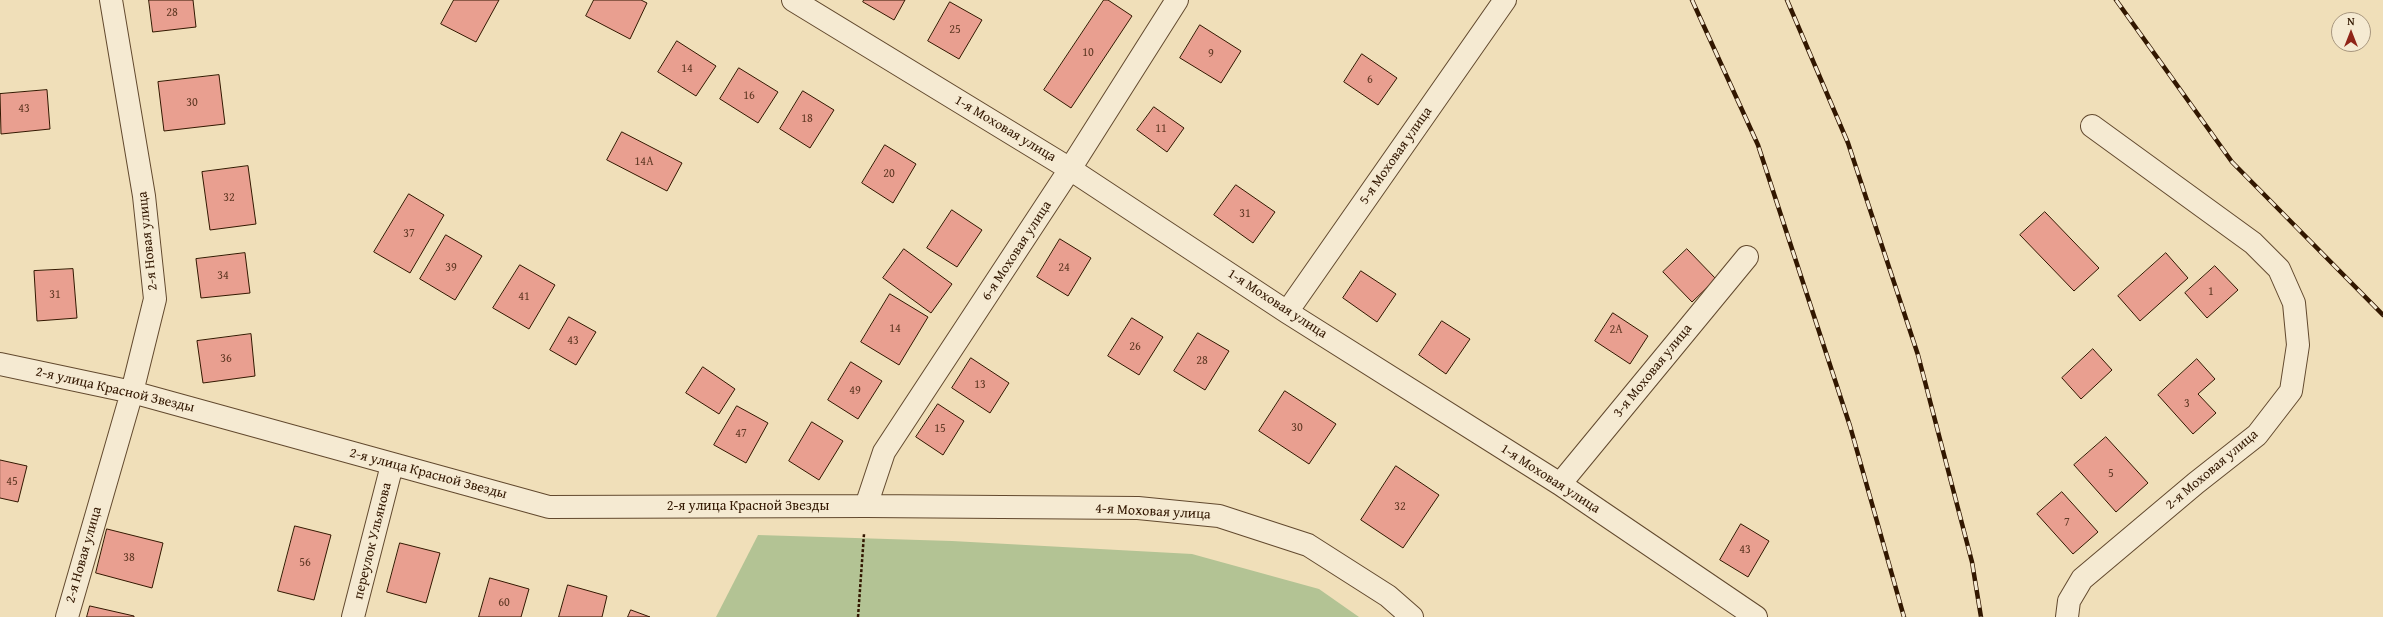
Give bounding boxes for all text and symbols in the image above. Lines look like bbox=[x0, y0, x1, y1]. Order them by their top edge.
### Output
house number: 28 bbox=[166, 6, 178, 20]
north arrow bbox=[2331, 12, 2371, 52]
text: N bbox=[2347, 13, 2355, 29]
house number: 25 bbox=[949, 23, 961, 37]
house number: 10 bbox=[1082, 46, 1094, 60]
house number: 9 bbox=[1208, 47, 1214, 61]
house number: 14 bbox=[681, 62, 693, 76]
house number: 6 bbox=[1367, 73, 1373, 87]
house number: 16 bbox=[743, 89, 755, 103]
street label: 1-я Моховая улица bbox=[951, 92, 1059, 166]
house number: 30 bbox=[186, 96, 198, 110]
house number: 43 bbox=[18, 102, 30, 116]
street label: 5-я Моховая улица bbox=[1356, 104, 1436, 208]
house number: 18 bbox=[801, 112, 813, 126]
house number: 11 bbox=[1155, 122, 1167, 136]
house number: 14А bbox=[635, 155, 653, 169]
house number: 20 bbox=[883, 167, 895, 181]
street label: 2-я Новая улица bbox=[134, 191, 162, 291]
house number: 32 bbox=[223, 191, 235, 205]
street label: 6-я Моховая улица bbox=[978, 198, 1056, 304]
house number: 31 bbox=[1239, 207, 1251, 221]
house number: 37 bbox=[403, 227, 415, 241]
house number: 39 bbox=[445, 261, 457, 275]
house number: 24 bbox=[1058, 261, 1070, 275]
street label: 1-я Моховая улица bbox=[1224, 265, 1330, 343]
house number: 34 bbox=[217, 269, 229, 283]
house number: 1 bbox=[2208, 285, 2214, 299]
house number: 31 bbox=[49, 288, 61, 302]
house number: 41 bbox=[518, 290, 530, 304]
street label: 3-я Моховая улица bbox=[1610, 321, 1696, 421]
house number: 14 bbox=[889, 322, 901, 336]
house number: 2А bbox=[1609, 323, 1623, 337]
house number: 43 bbox=[567, 334, 579, 348]
house number: 26 bbox=[1129, 340, 1141, 354]
house number: 36 bbox=[220, 352, 232, 366]
house number: 28 bbox=[1196, 354, 1208, 368]
street label: 2-я улица Красной Звезды bbox=[34, 364, 196, 416]
house number: 13 bbox=[974, 378, 986, 392]
house number: 49 bbox=[849, 384, 861, 398]
house number: 3 bbox=[2184, 397, 2190, 411]
house number: 30 bbox=[1291, 421, 1303, 435]
house number: 15 bbox=[934, 422, 946, 436]
street label: 2-я Моховая улица bbox=[2162, 426, 2262, 514]
house number: 47 bbox=[735, 427, 747, 441]
street label: 1-я Моховая улица bbox=[1497, 440, 1603, 518]
street label: 2-я улица Красной Звезды bbox=[347, 445, 509, 503]
house number: 5 bbox=[2108, 467, 2114, 481]
house number: 45 bbox=[6, 475, 18, 489]
street label: переулок Ульянова bbox=[350, 481, 396, 601]
street label: 2-я улица Красной Звезды bbox=[667, 498, 829, 514]
house number: 32 bbox=[1394, 500, 1406, 514]
street label: 4-я Моховая улица bbox=[1095, 501, 1211, 523]
street label: 2-я Новая улица bbox=[62, 505, 106, 605]
house number: 7 bbox=[2064, 516, 2070, 530]
house number: 43 bbox=[1739, 543, 1751, 557]
house number: 38 bbox=[123, 551, 135, 565]
house number: 56 bbox=[299, 556, 311, 570]
house number: 60 bbox=[498, 596, 510, 610]

